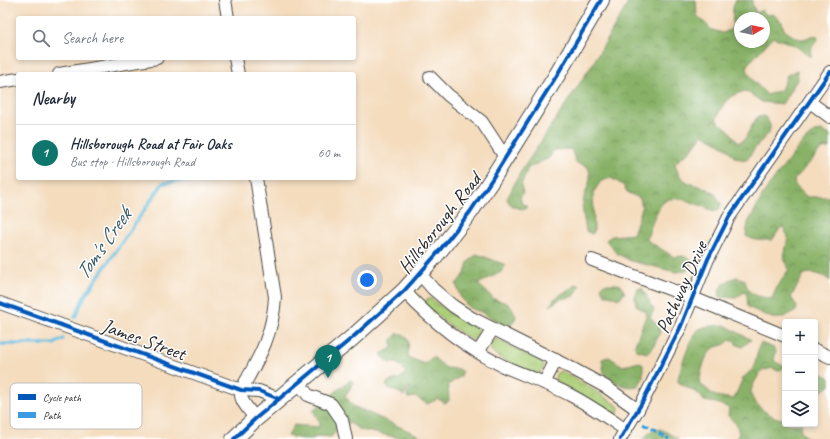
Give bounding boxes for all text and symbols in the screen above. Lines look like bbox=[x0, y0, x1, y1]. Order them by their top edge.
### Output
north arrow bbox=[734, 12, 770, 48]
search box bbox=[16, 16, 356, 60]
icon: search bbox=[30, 27, 52, 49]
text: Search here bbox=[62, 29, 123, 48]
text: Nearby bbox=[32, 88, 75, 109]
text: Hillsborough Road at Fair Oaks bbox=[70, 135, 231, 154]
text: 1 bbox=[42, 145, 48, 161]
text: 60 m bbox=[318, 145, 340, 161]
text: Bus stop · Hillsborough Road bbox=[70, 154, 195, 170]
street label: Hillsborough Road bbox=[392, 165, 488, 279]
water label: Tom's Creek bbox=[69, 200, 139, 284]
street label: Pathway Drive bbox=[650, 236, 714, 337]
your location bbox=[357, 270, 377, 290]
street label: James Street bbox=[98, 312, 191, 367]
map controls bbox=[782, 319, 818, 427]
button: + bbox=[782, 319, 818, 355]
pin: 1 bbox=[315, 345, 341, 378]
button: − bbox=[782, 355, 818, 391]
legend bbox=[10, 383, 142, 429]
text: Cycle path bbox=[43, 390, 82, 404]
button: layers bbox=[782, 391, 818, 427]
text: Path bbox=[43, 408, 62, 422]

